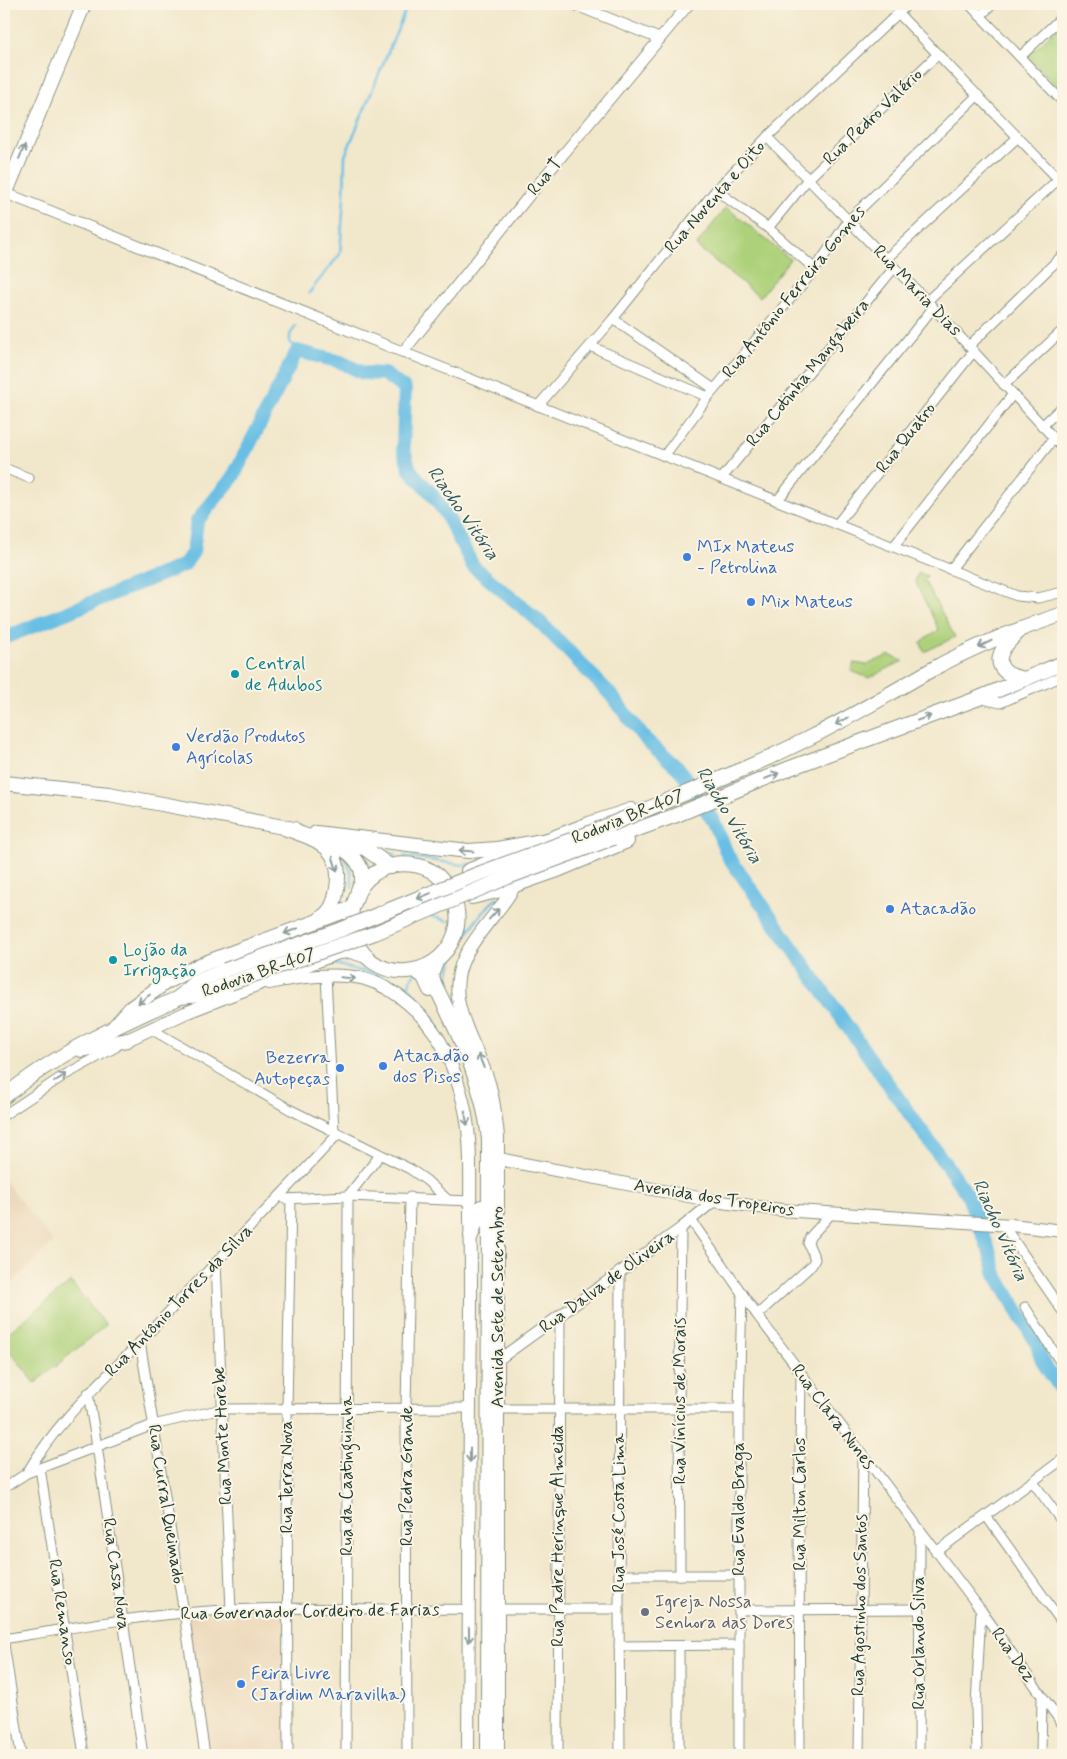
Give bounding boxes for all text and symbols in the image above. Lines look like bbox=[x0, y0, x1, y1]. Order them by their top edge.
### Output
street label: Rua Pedro Valério bbox=[818, 63, 928, 171]
street label: Rua Noventa e Oito bbox=[659, 135, 771, 259]
one-way arrow bbox=[19, 144, 28, 159]
street label: Rua T bbox=[522, 153, 568, 201]
street label: Rua Antônio Ferreira Gomes bbox=[717, 201, 871, 383]
street label: Rua Maria Dias bbox=[867, 240, 967, 342]
street label: Rua Cotinha Mangabeira bbox=[741, 294, 877, 453]
street label: Rua Quatro bbox=[871, 397, 941, 479]
water label: Riacho Vitória bbox=[421, 461, 505, 566]
place label: MIx Mateus - Petrolina bbox=[697, 535, 794, 580]
marker: MIx Mateus - Petrolina bbox=[681, 551, 693, 563]
place label: Mix Mateus bbox=[761, 590, 853, 614]
marker: Mix Mateus bbox=[745, 596, 757, 608]
one-way arrow bbox=[978, 639, 993, 649]
place label: Central de Adubos bbox=[245, 652, 322, 697]
marker: Central de Adubos bbox=[229, 668, 241, 680]
one-way arrow bbox=[916, 713, 932, 722]
one-way arrow bbox=[835, 717, 850, 726]
place label: Verdão Produtos Agrícolas bbox=[186, 725, 305, 770]
marker: Verdão Produtos Agrícolas bbox=[170, 741, 182, 753]
water label: Riacho Vitória bbox=[690, 762, 768, 869]
one-way arrow bbox=[764, 770, 779, 780]
street label: Rodovia BR-407 bbox=[568, 784, 688, 850]
one-way arrow bbox=[458, 846, 474, 855]
one-way arrow bbox=[331, 856, 341, 872]
one-way arrow bbox=[417, 891, 432, 901]
place label: Atacadão bbox=[900, 897, 976, 921]
marker: Atacadão bbox=[884, 903, 896, 915]
one-way arrow bbox=[488, 908, 500, 921]
one-way arrow bbox=[283, 927, 299, 936]
place label: Lojão da Irrigação bbox=[123, 938, 196, 984]
street label: Rodovia BR-407 bbox=[199, 942, 319, 1004]
marker: Lojão da Irrigação bbox=[107, 954, 119, 966]
one-way arrow bbox=[340, 973, 356, 982]
one-way arrow bbox=[138, 993, 151, 1004]
place label: Atacadão dos Pisos bbox=[393, 1044, 469, 1089]
place label: Bezerra Autopeças bbox=[254, 1046, 330, 1091]
one-way arrow bbox=[476, 1054, 485, 1070]
marker: Atacadão dos Pisos bbox=[377, 1060, 389, 1072]
marker: Bezerra Autopeças bbox=[334, 1062, 346, 1074]
one-way arrow bbox=[52, 1073, 66, 1083]
one-way arrow bbox=[462, 1109, 471, 1125]
street label: Avenida dos Tropeiros bbox=[632, 1173, 796, 1223]
water label: Riacho Vitória bbox=[966, 1175, 1034, 1286]
street label: Avenida Sete de Setembro bbox=[486, 1206, 510, 1408]
street label: Rua Antônio Torres da Silva bbox=[100, 1219, 258, 1383]
street label: Rua Dalva de Oliveira bbox=[534, 1225, 680, 1339]
street label: Rua Vinícius de Morais bbox=[668, 1317, 692, 1485]
street label: Rua Clara Nunes bbox=[785, 1359, 881, 1475]
street label: Rua Monte Horebe bbox=[207, 1366, 239, 1506]
street label: Rua da Caatinguinha bbox=[335, 1396, 361, 1556]
street label: Rua Pedra Grande bbox=[395, 1406, 419, 1546]
street label: Rua Terra Nova bbox=[275, 1420, 299, 1534]
street label: Rua Curral Queimado bbox=[142, 1423, 190, 1585]
street label: Rua Padre Herinque Almeida bbox=[546, 1425, 570, 1647]
street label: Rua José Costa Lima bbox=[607, 1433, 631, 1593]
street label: Rua Milton Carlos bbox=[788, 1437, 812, 1571]
street label: Rua Evaldo Braga bbox=[727, 1442, 752, 1576]
one-way arrow bbox=[465, 1446, 475, 1463]
street label: Rua Agostinho dos Santos bbox=[846, 1514, 874, 1696]
street label: Rua Casa Nova bbox=[96, 1516, 136, 1632]
street label: Rua Remanso bbox=[42, 1557, 82, 1667]
street label: Rua Orlando Silva bbox=[907, 1576, 931, 1710]
place label: Igreja Nossa Senhora das Dores bbox=[655, 1590, 793, 1635]
street label: Rua Governador Cordeiro de Farias bbox=[180, 1598, 440, 1626]
marker: Igreja Nossa Senhora das Dores bbox=[639, 1606, 651, 1618]
street label: Rua Dez bbox=[985, 1623, 1041, 1687]
one-way arrow bbox=[464, 1626, 474, 1643]
place label: Feira Livre (Jardim Maravilha) bbox=[251, 1662, 406, 1707]
marker: Feira Livre (Jardim Maravilha) bbox=[235, 1678, 247, 1690]

